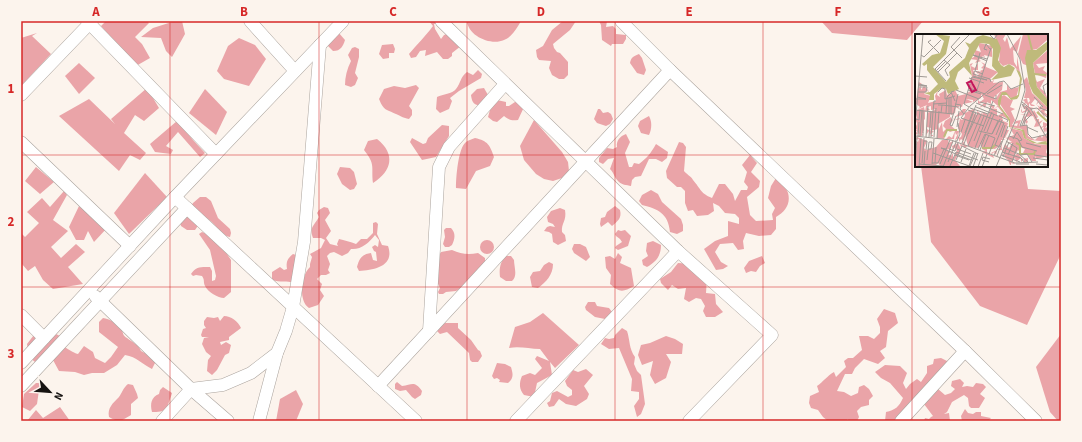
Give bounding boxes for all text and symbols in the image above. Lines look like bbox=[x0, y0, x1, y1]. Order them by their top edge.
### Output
text: A bbox=[91, 3, 100, 21]
text: B bbox=[240, 3, 248, 21]
text: C bbox=[389, 3, 397, 21]
text: D bbox=[537, 3, 545, 21]
text: E bbox=[685, 3, 693, 21]
text: F bbox=[835, 3, 842, 21]
text: G bbox=[982, 3, 990, 21]
inset map bbox=[915, 34, 1048, 167]
text: 1 bbox=[8, 80, 15, 98]
text: 2 bbox=[8, 213, 15, 231]
text: 3 bbox=[8, 345, 15, 363]
north arrow bbox=[30, 372, 70, 412]
text: N bbox=[50, 390, 67, 403]

